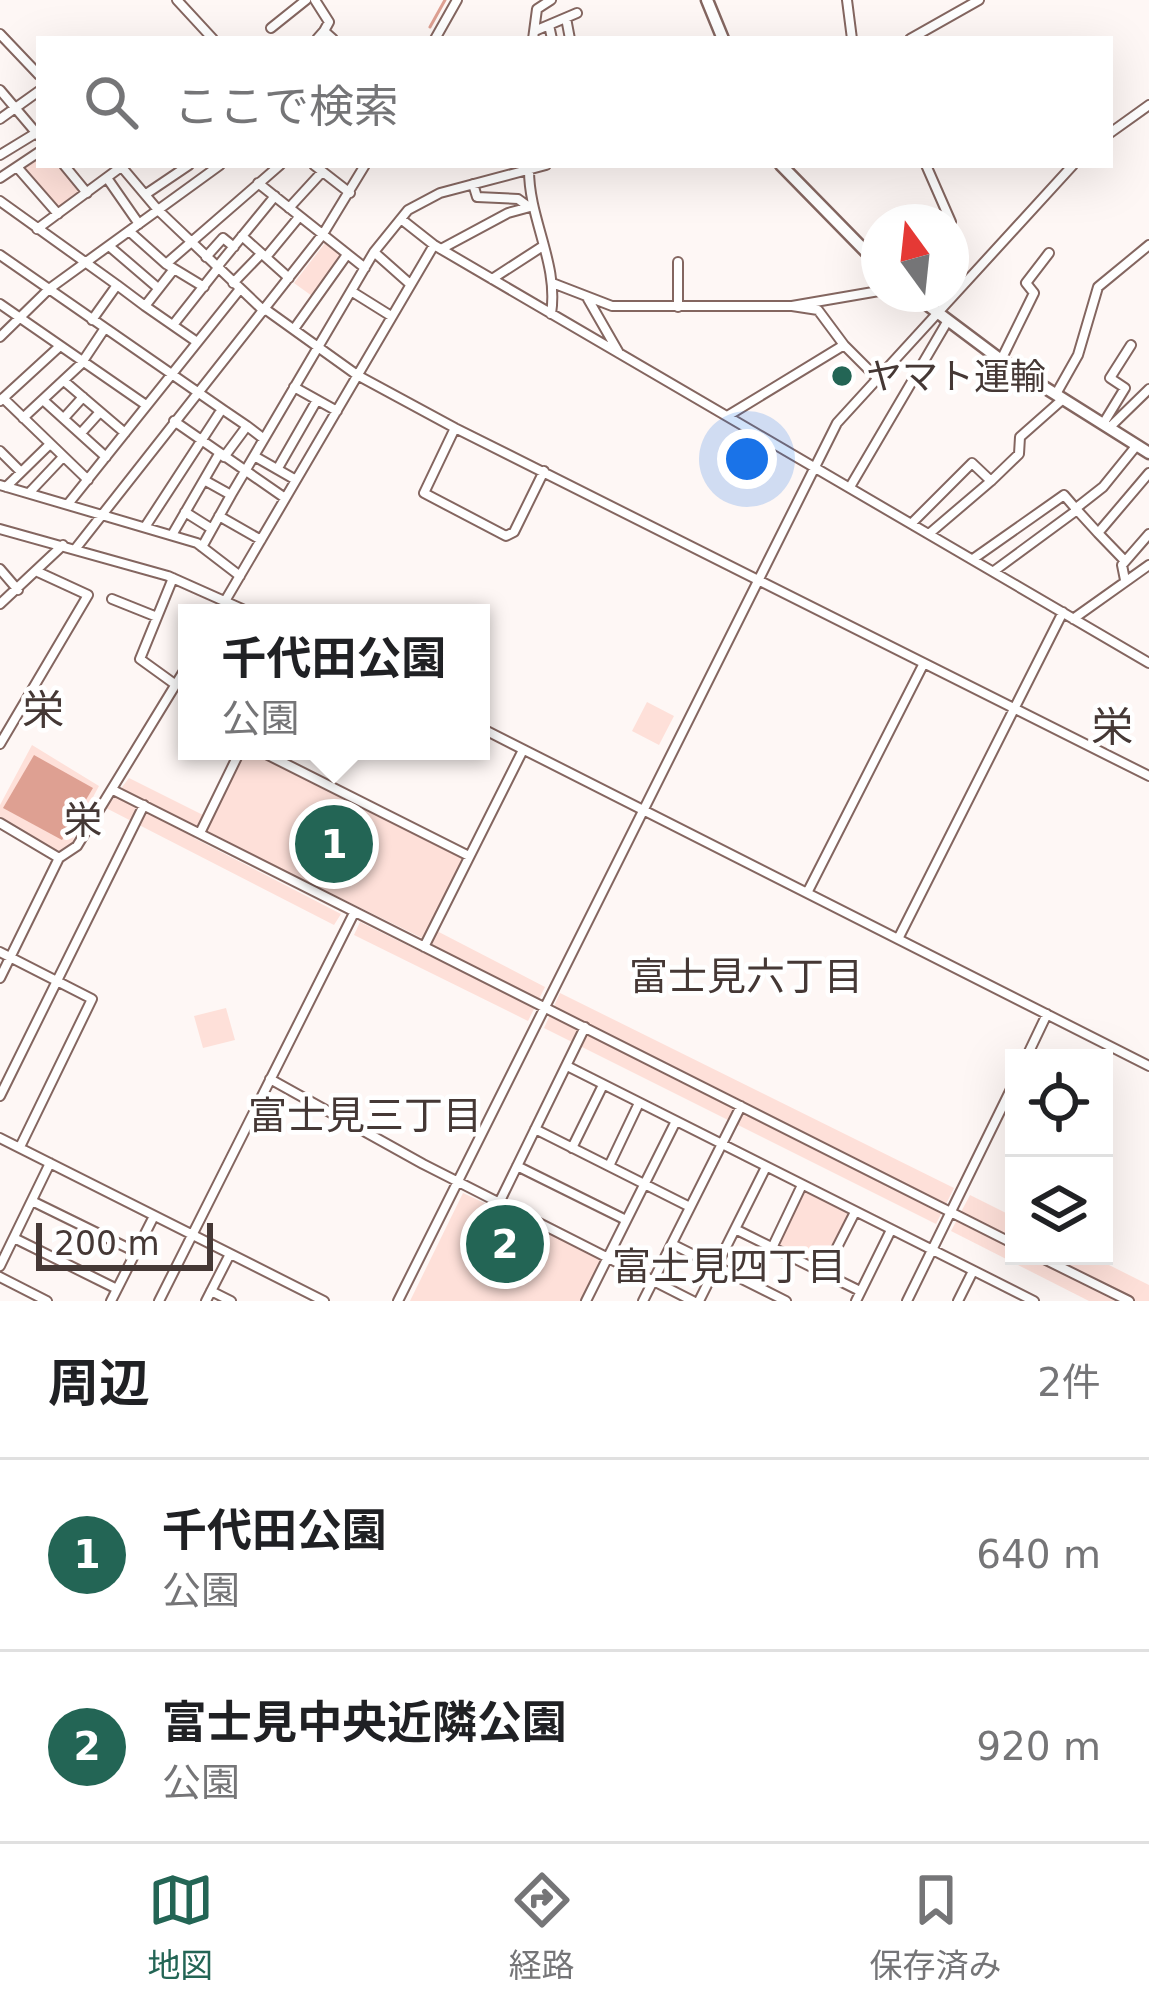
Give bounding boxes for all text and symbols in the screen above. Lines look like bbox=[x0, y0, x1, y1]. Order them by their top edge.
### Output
search box bbox=[36, 36, 1113, 168]
icon: search bbox=[78, 69, 144, 135]
text: ここで検索 bbox=[174, 80, 399, 133]
north arrow bbox=[861, 204, 969, 312]
place label: ヤマト運輸 bbox=[866, 356, 1046, 397]
marker: ヤマト運輸 bbox=[829, 363, 855, 389]
your location bbox=[717, 429, 777, 489]
popup bbox=[178, 604, 490, 760]
text: 千代田公園 bbox=[221, 632, 447, 685]
district label: 栄 bbox=[22, 686, 64, 735]
text: 公園 bbox=[221, 696, 300, 741]
district label: 栄 bbox=[1091, 703, 1133, 752]
district label: 栄 bbox=[63, 798, 103, 843]
pin: 1 bbox=[295, 799, 373, 889]
district label: 富士見六丁目 bbox=[629, 954, 863, 999]
map controls bbox=[1005, 1049, 1113, 1265]
button: locate bbox=[1005, 1049, 1113, 1157]
district label: 富士見三丁目 bbox=[248, 1093, 482, 1138]
button: layers bbox=[1005, 1157, 1113, 1265]
pin: 2 bbox=[466, 1199, 544, 1289]
scale bar bbox=[36, 1217, 213, 1270]
text: 200 m bbox=[54, 1224, 160, 1263]
district label: 富士見四丁目 bbox=[612, 1244, 846, 1289]
text: 周辺 bbox=[48, 1354, 150, 1413]
text: 2件 bbox=[1037, 1360, 1101, 1405]
text: 千代田公園 bbox=[162, 1504, 387, 1557]
text: 1 bbox=[73, 1532, 101, 1577]
text: 640 m bbox=[976, 1532, 1101, 1577]
text: 公園 bbox=[162, 1568, 240, 1613]
text: 富士見中央近隣公園 bbox=[162, 1696, 567, 1749]
text: 2 bbox=[73, 1724, 101, 1769]
text: 920 m bbox=[976, 1724, 1101, 1769]
text: 公園 bbox=[162, 1760, 240, 1805]
tab: 地図 bbox=[148, 1867, 214, 1987]
tab: 経路 bbox=[509, 1867, 575, 1987]
tab: 保存済み bbox=[870, 1867, 1002, 1987]

